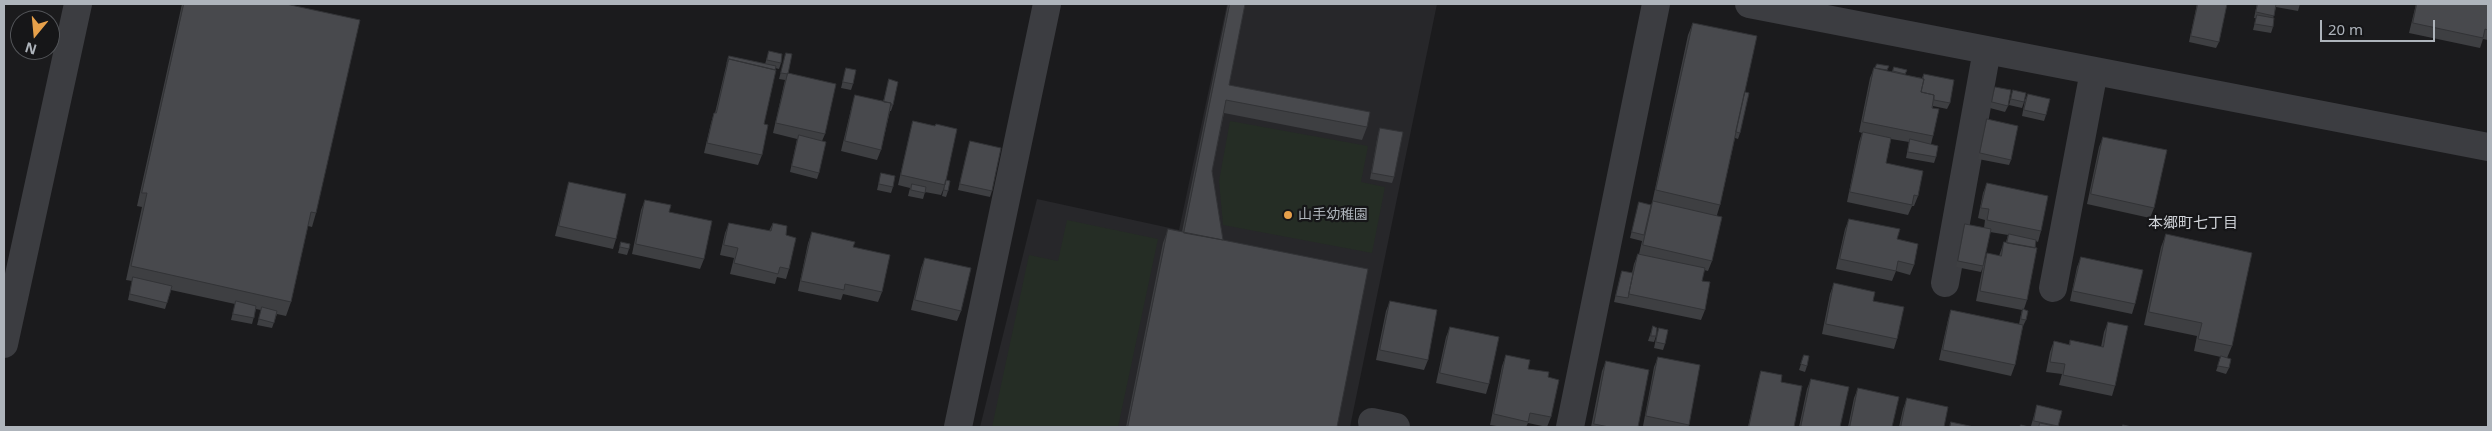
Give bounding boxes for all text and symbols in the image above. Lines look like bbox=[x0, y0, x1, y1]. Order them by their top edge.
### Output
north arrow bbox=[10, 10, 60, 60]
scale bar bbox=[2322, 10, 2437, 42]
text: 20 m bbox=[2328, 19, 2363, 39]
text: N bbox=[23, 38, 39, 60]
place label: 山手幼稚園 bbox=[1298, 207, 1368, 223]
marker: 山手幼稚園 bbox=[1282, 209, 1294, 221]
district label: 本郷町七丁目 bbox=[2148, 215, 2238, 233]

